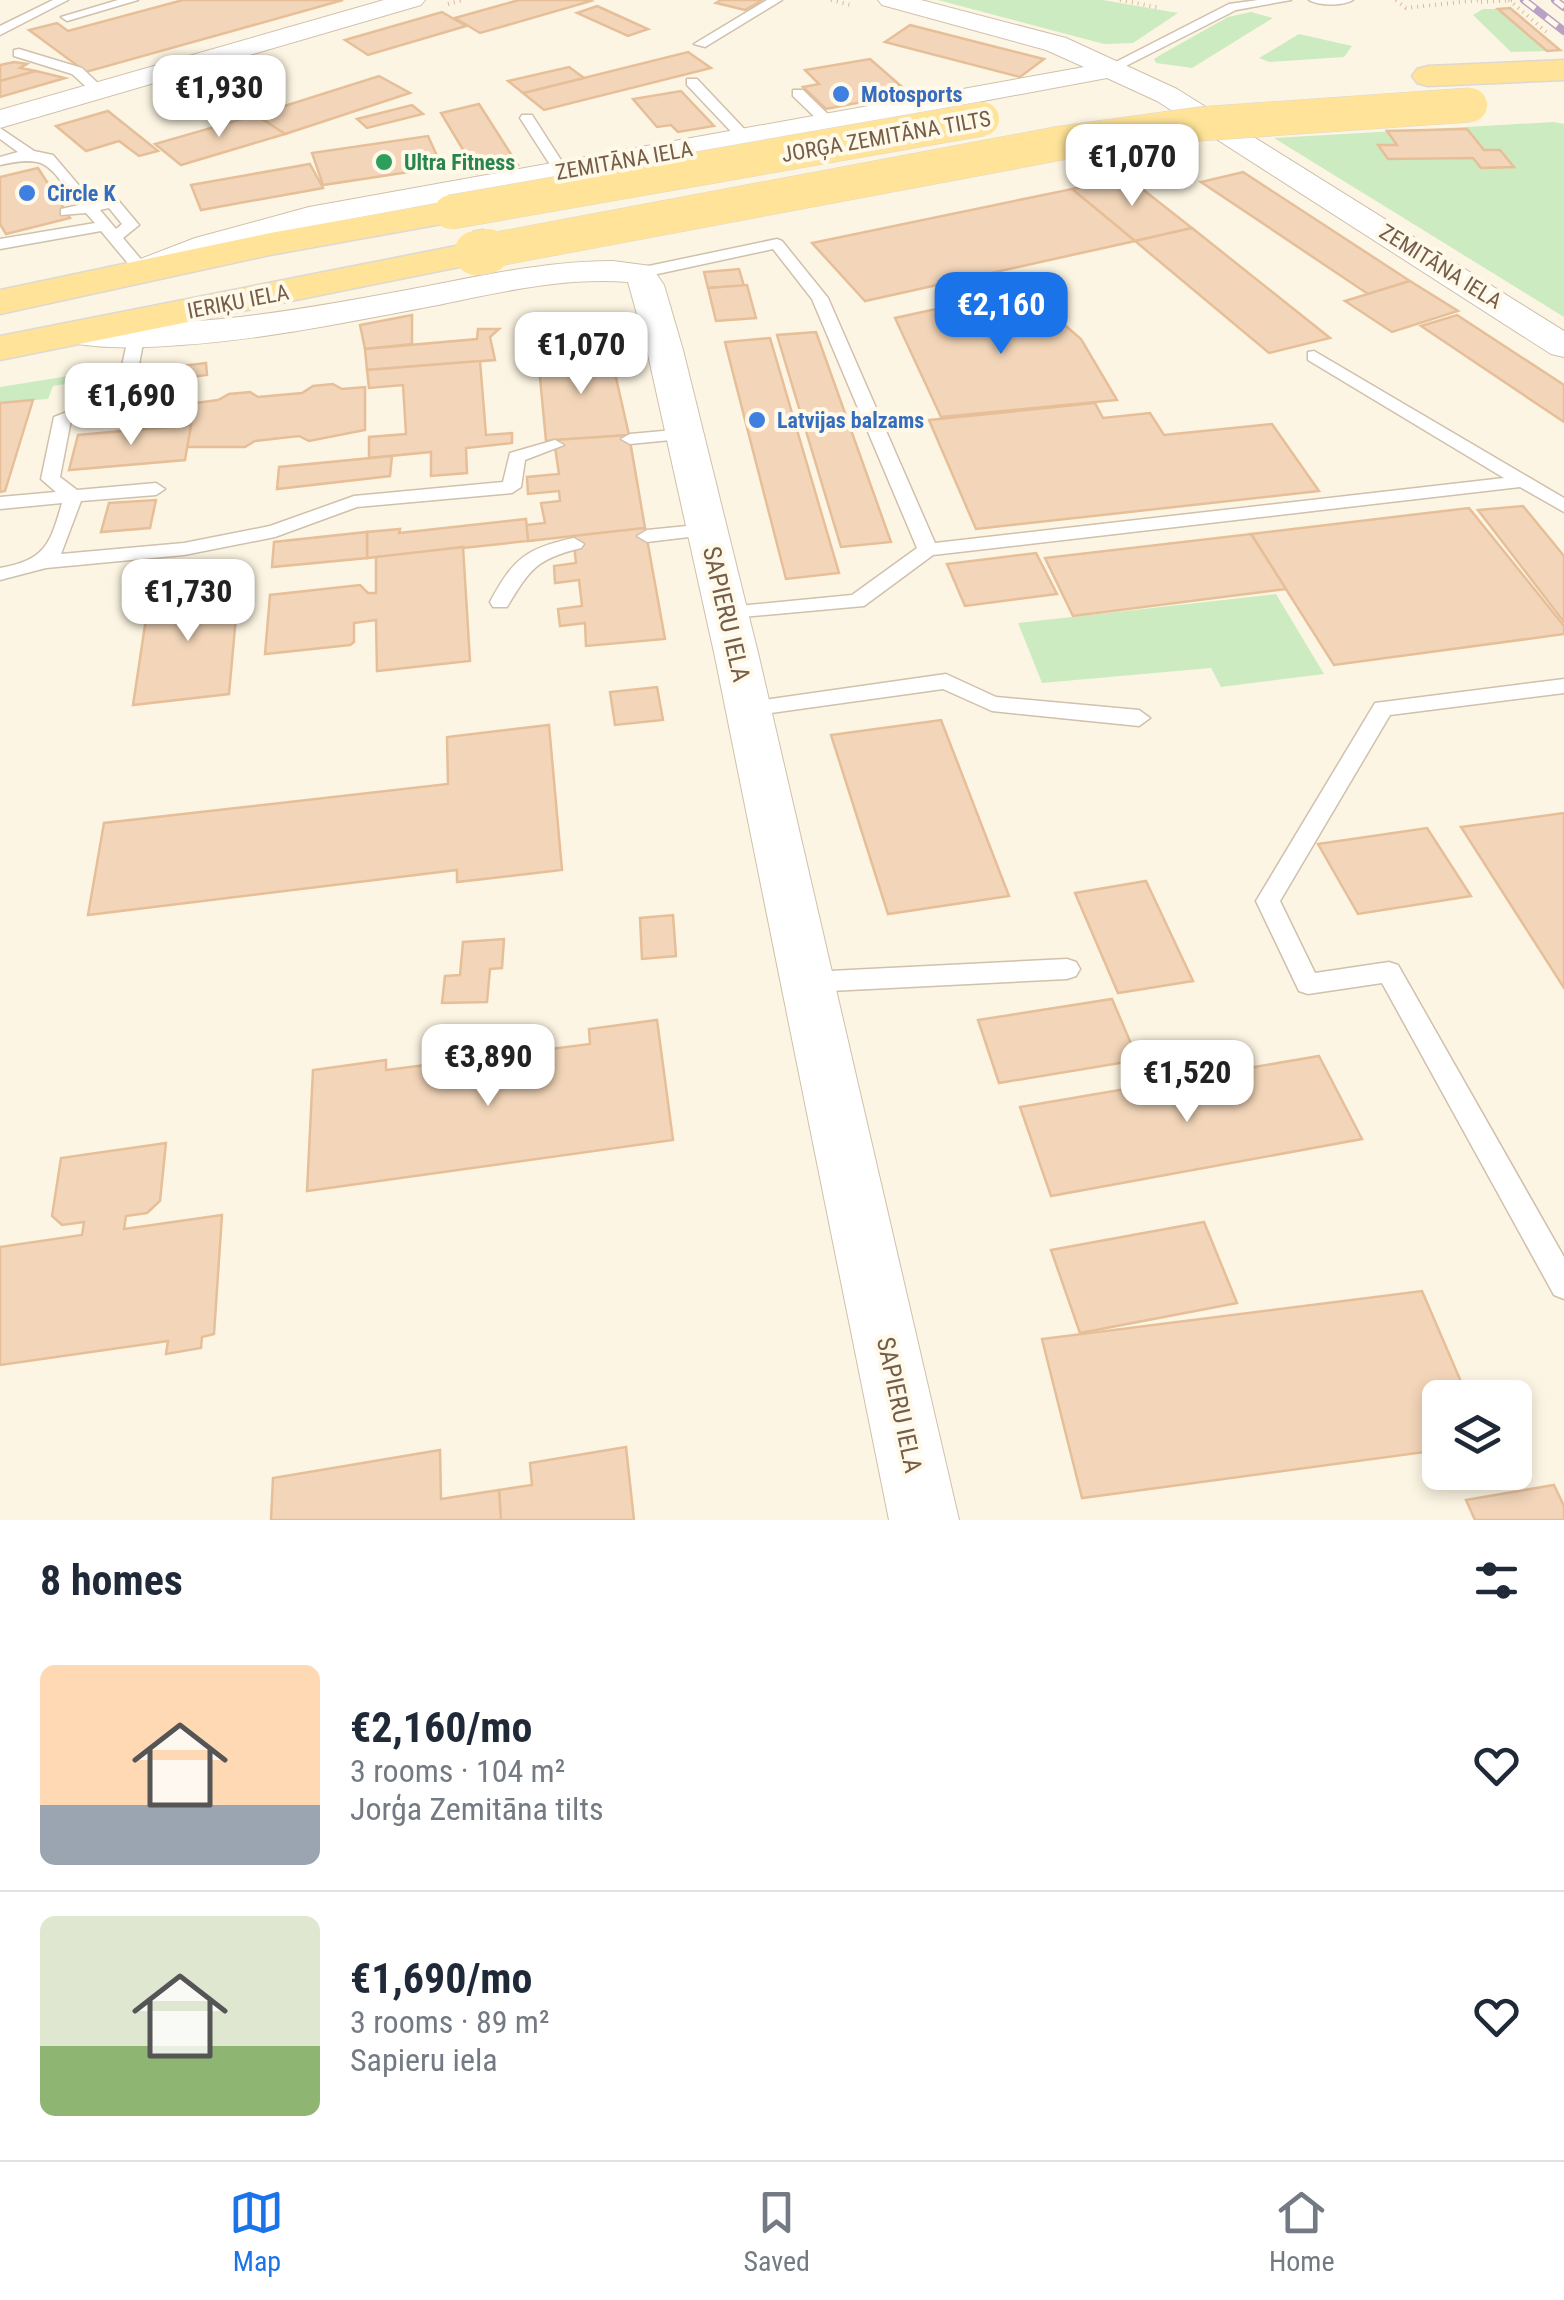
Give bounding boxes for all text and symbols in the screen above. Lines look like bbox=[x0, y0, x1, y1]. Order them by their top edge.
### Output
pin: €1,930 bbox=[138, 55, 300, 140]
text: €1,930 bbox=[175, 68, 263, 106]
place label: Motosports bbox=[861, 82, 962, 107]
marker: Motosports bbox=[830, 83, 852, 105]
street label: JORĢA ZEMITĀNA TILTS bbox=[779, 106, 993, 168]
pin: €1,070 bbox=[1051, 124, 1213, 209]
street label: ZEMITĀNA IELA bbox=[554, 136, 695, 185]
text: €1,070 bbox=[1088, 137, 1176, 175]
place label: Ultra Fitness bbox=[404, 150, 515, 175]
marker: Ultra Fitness bbox=[373, 151, 395, 173]
place label: Circle K bbox=[47, 181, 116, 206]
marker: Circle K bbox=[16, 182, 38, 204]
street label: ZEMITĀNA IELA bbox=[1375, 219, 1507, 314]
pin: €2,160 bbox=[920, 272, 1082, 357]
street label: IERIĶU IELA bbox=[185, 279, 291, 324]
text: €2,160 bbox=[957, 285, 1045, 323]
pin: €1,070 bbox=[500, 312, 662, 397]
text: €1,070 bbox=[537, 325, 625, 363]
pin: €1,690 bbox=[50, 363, 212, 448]
text: €1,690 bbox=[87, 376, 175, 414]
place label: Latvijas balzams bbox=[777, 408, 924, 433]
marker: Latvijas balzams bbox=[746, 409, 768, 431]
street label: SAPIERU IELA bbox=[697, 544, 756, 685]
pin: €1,730 bbox=[107, 559, 269, 644]
text: €1,730 bbox=[144, 572, 232, 610]
pin: €3,890 bbox=[407, 1024, 569, 1109]
text: €3,890 bbox=[444, 1037, 532, 1075]
pin: €1,520 bbox=[1106, 1040, 1268, 1125]
text: €1,520 bbox=[1143, 1053, 1231, 1091]
street label: SAPIERU IELA bbox=[871, 1335, 928, 1476]
map controls bbox=[1422, 1380, 1532, 1490]
button: layers bbox=[1422, 1380, 1532, 1490]
icon: filters bbox=[1469, 1553, 1524, 1608]
text: 8 homes bbox=[40, 1556, 183, 1605]
text: €2,160/mo bbox=[350, 1703, 532, 1752]
icon: home bbox=[120, 1705, 240, 1825]
icon: heart bbox=[1469, 1738, 1524, 1793]
text: 3 rooms · 104 m² bbox=[350, 1752, 565, 1790]
text: Jorģa Zemitāna tilts bbox=[350, 1790, 603, 1828]
text: €1,690/mo bbox=[350, 1954, 532, 2003]
icon: home bbox=[120, 1956, 240, 2076]
icon: heart bbox=[1469, 1989, 1524, 2044]
text: 3 rooms · 89 m² bbox=[350, 2003, 549, 2041]
text: Sapieru iela bbox=[350, 2041, 498, 2079]
tab: Map bbox=[229, 2185, 284, 2278]
tab: Saved bbox=[743, 2185, 810, 2278]
tab: Home bbox=[1269, 2185, 1335, 2278]

